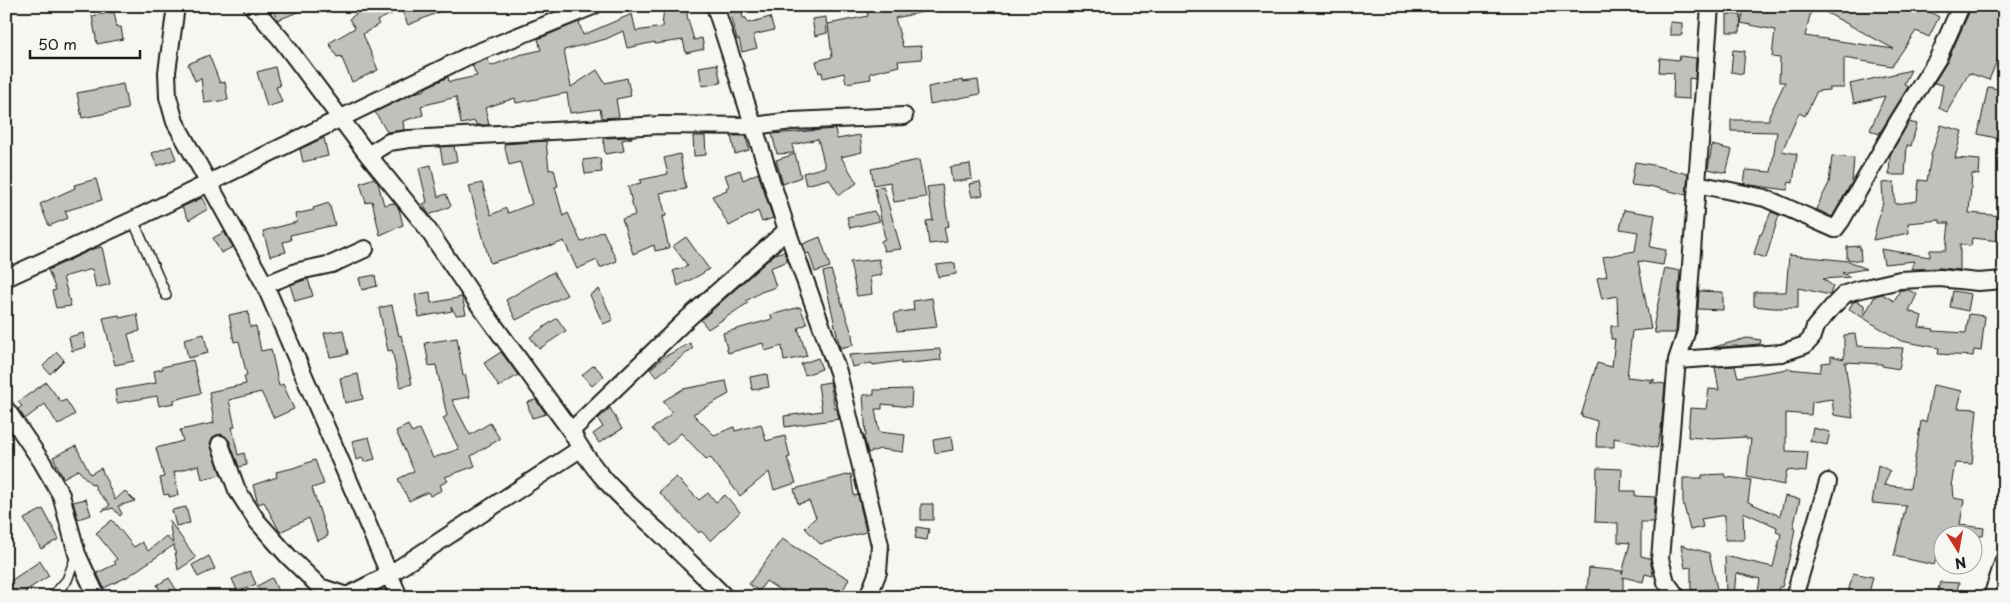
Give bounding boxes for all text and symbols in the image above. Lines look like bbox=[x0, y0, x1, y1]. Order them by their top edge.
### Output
scale bar bbox=[30, 28, 140, 60]
text: 50 m bbox=[38, 32, 77, 55]
north arrow bbox=[1932, 526, 1982, 576]
text: N bbox=[1953, 552, 1968, 575]

